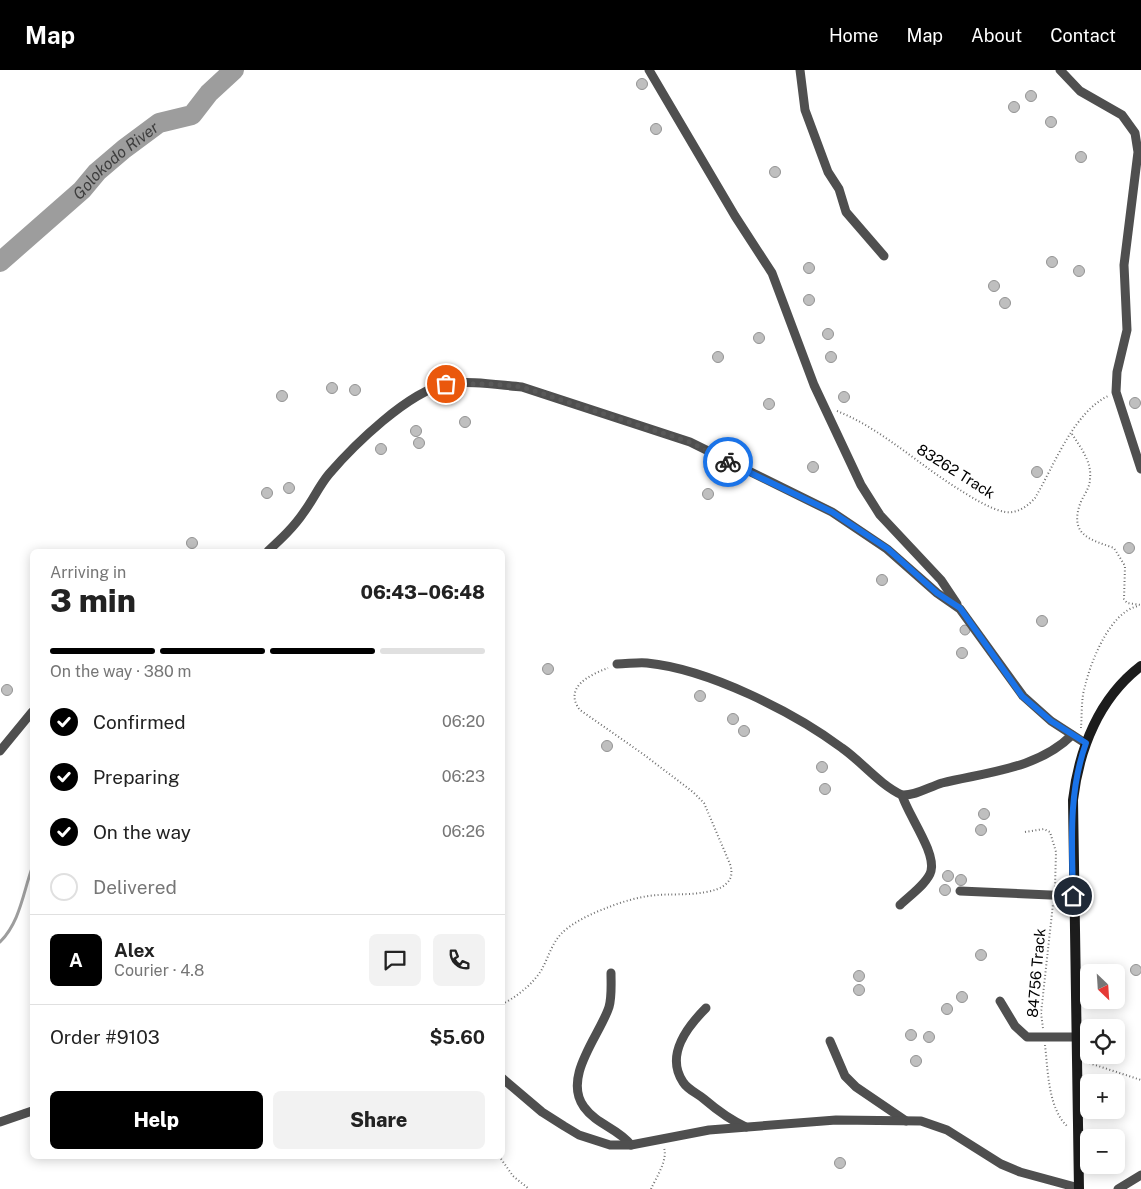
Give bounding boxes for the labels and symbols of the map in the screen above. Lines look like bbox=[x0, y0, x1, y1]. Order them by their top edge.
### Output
water label: Golokodo River bbox=[69, 117, 163, 203]
pin bbox=[425, 363, 467, 405]
courier bbox=[703, 437, 753, 487]
street label: 83262 Track bbox=[914, 440, 998, 502]
pin bbox=[1052, 875, 1094, 917]
street label: 84756 Track bbox=[1024, 928, 1048, 1018]
north arrow bbox=[1080, 964, 1125, 1009]

